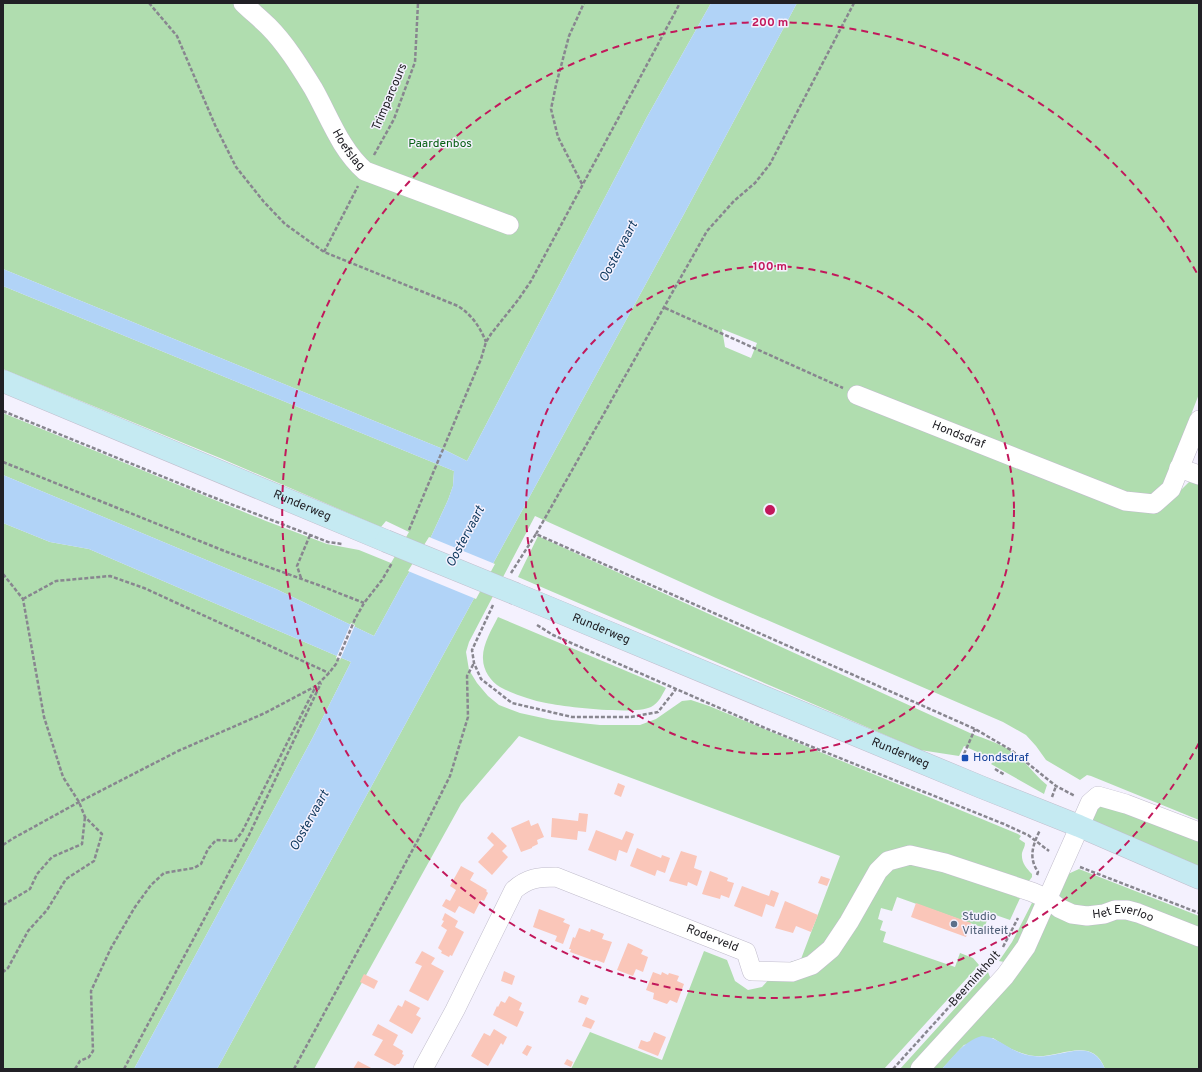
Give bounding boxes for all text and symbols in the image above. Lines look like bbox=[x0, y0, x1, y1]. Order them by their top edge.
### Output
text: 200 m bbox=[752, 15, 788, 31]
street label: Trimparcours bbox=[369, 61, 411, 133]
street label: Hoefslag bbox=[328, 126, 368, 174]
park label: Paardenbos bbox=[408, 136, 472, 152]
water label: Oostervaart bbox=[596, 217, 642, 285]
text: 100 m bbox=[753, 259, 787, 275]
street label: Hondsdraf bbox=[929, 417, 987, 453]
street label: Runderweg bbox=[270, 487, 333, 525]
water label: Oostervaart bbox=[443, 502, 489, 570]
centre of rings bbox=[763, 503, 777, 517]
street label: Runderweg bbox=[569, 610, 632, 648]
street label: Runderweg bbox=[869, 734, 932, 773]
place label: Hondsdraf bbox=[973, 750, 1029, 766]
marker: Hondsdraf bbox=[960, 753, 970, 763]
water label: Oostervaart bbox=[287, 787, 334, 854]
street label: Het Everloo bbox=[1092, 902, 1156, 926]
place label: Studio Vitaliteit bbox=[962, 909, 1008, 939]
marker: Studio Vitaliteit bbox=[949, 919, 959, 929]
street label: Roderveld bbox=[684, 921, 741, 956]
street label: Beerninkholt bbox=[946, 948, 1004, 1010]

